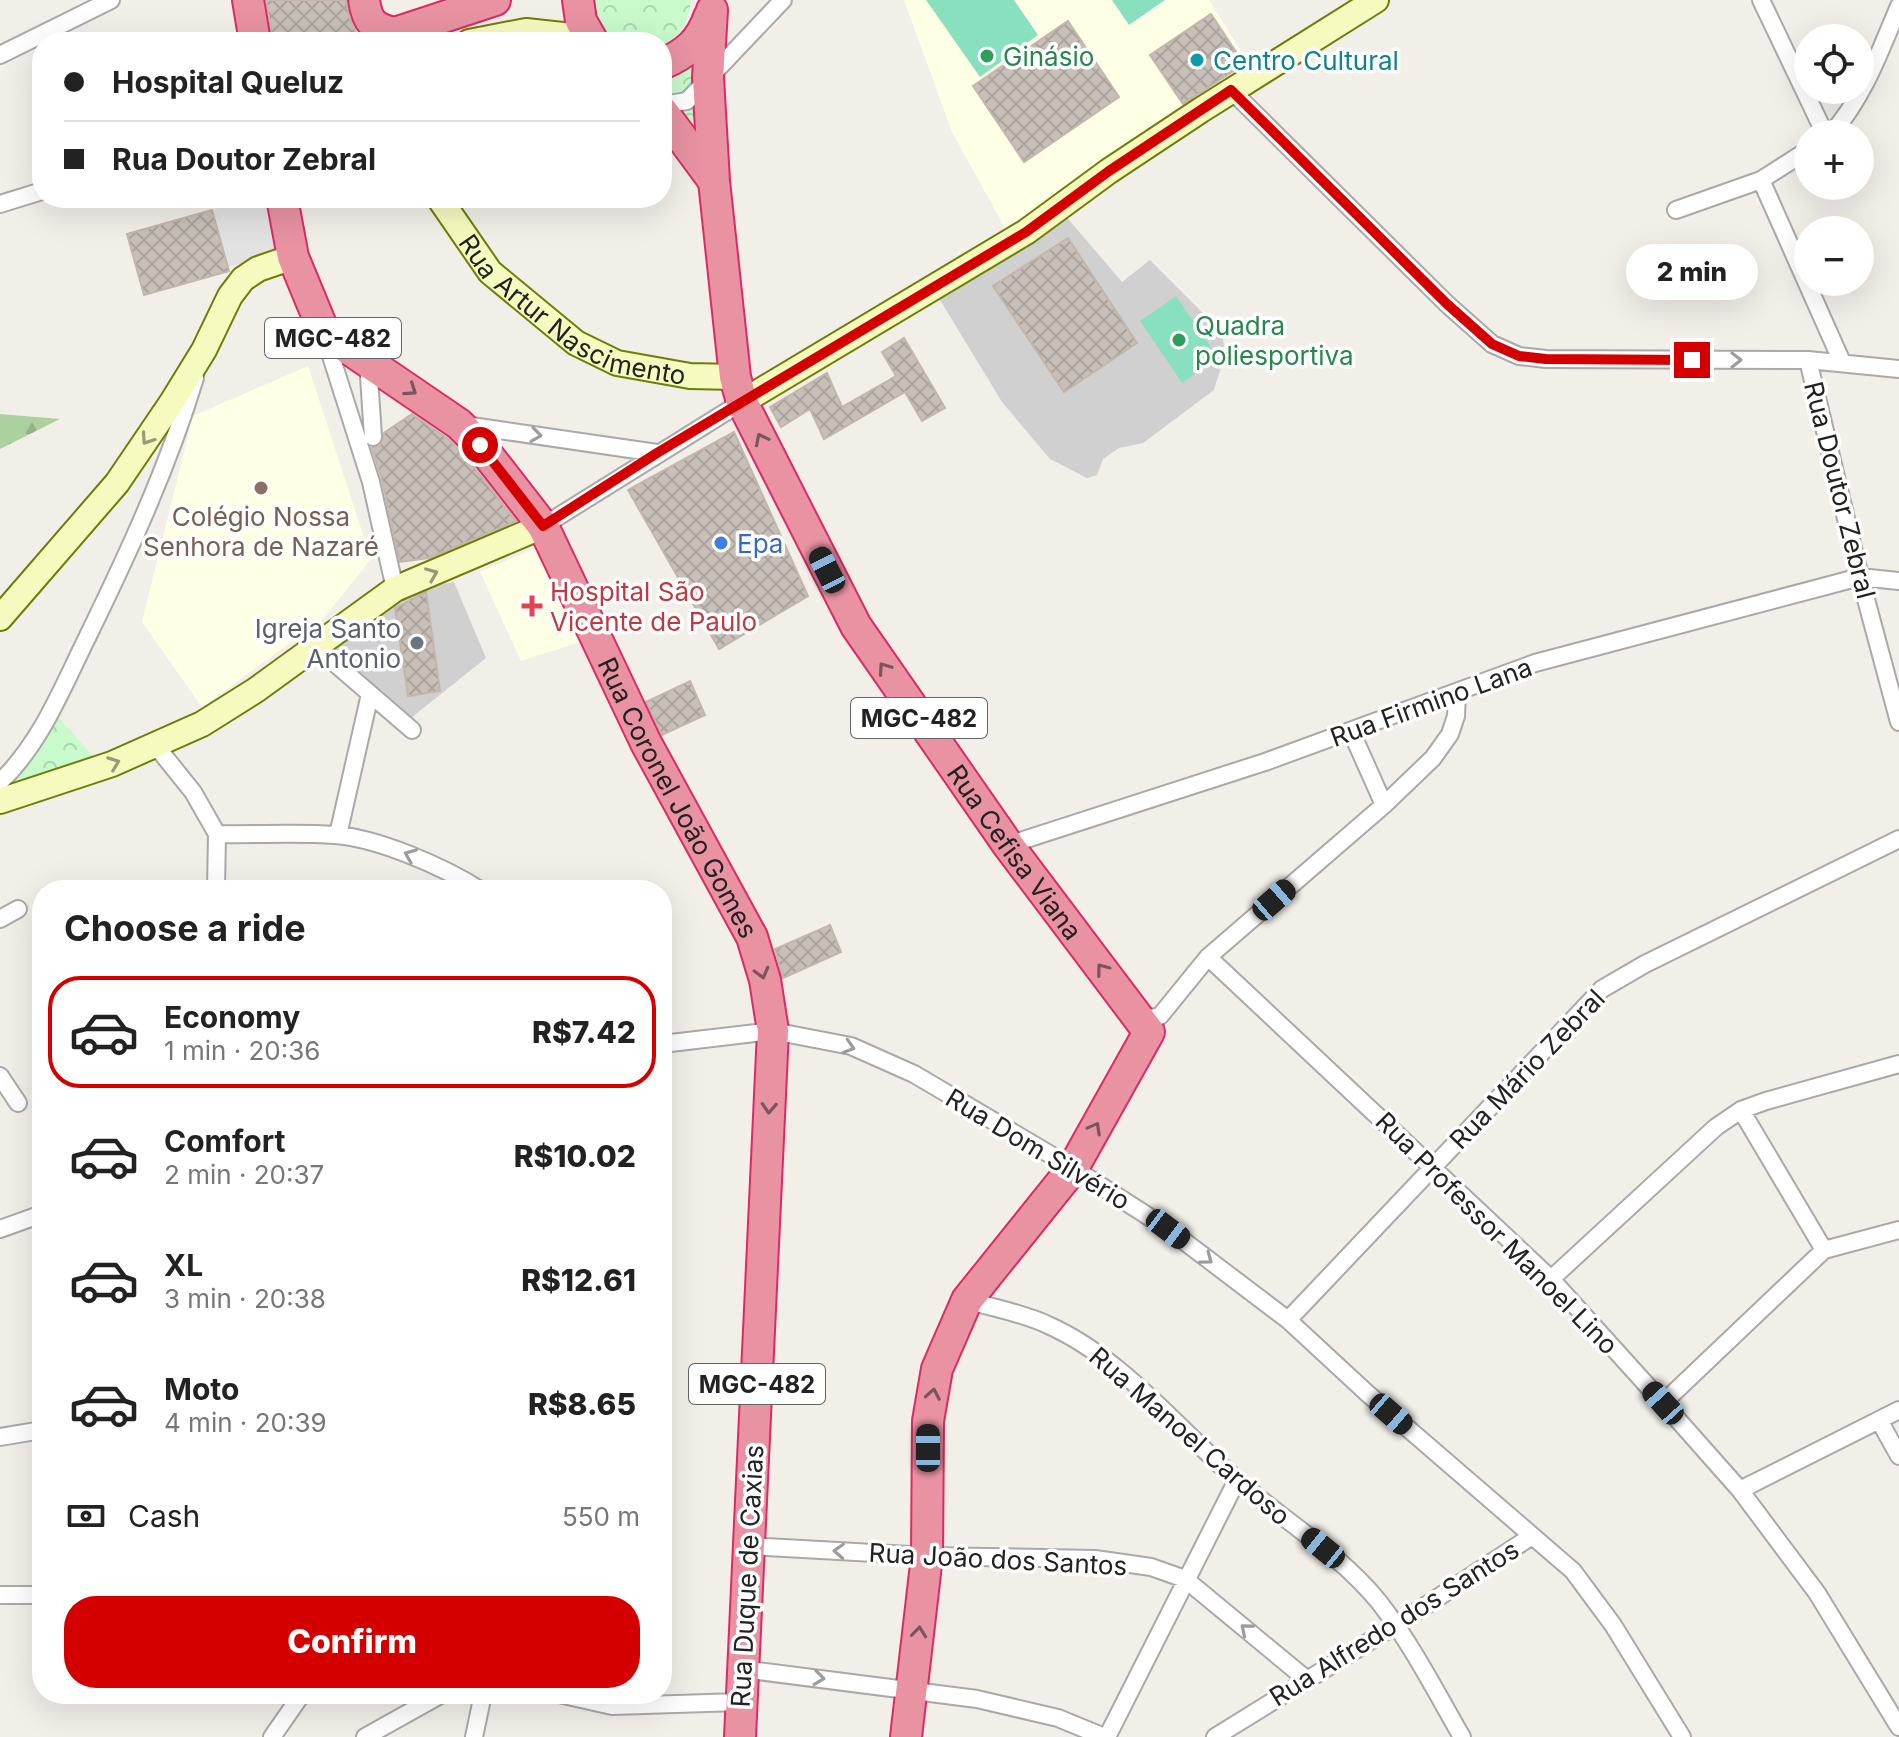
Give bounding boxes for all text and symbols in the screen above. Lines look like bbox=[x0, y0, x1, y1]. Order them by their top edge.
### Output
map controls bbox=[1794, 24, 1874, 296]
button: locate bbox=[1794, 24, 1874, 104]
place label: Ginásio bbox=[1003, 41, 1094, 72]
place label: Centro Cultural bbox=[1213, 45, 1399, 76]
marker: Ginásio bbox=[978, 47, 996, 65]
marker: Centro Cultural bbox=[1188, 51, 1206, 69]
text: Hospital Queluz bbox=[112, 64, 344, 100]
button: + bbox=[1794, 120, 1874, 200]
text: Rua Doutor Zebral bbox=[112, 141, 376, 177]
button: − bbox=[1794, 216, 1874, 296]
street label: Rua Artur Nascimento bbox=[453, 228, 688, 390]
callout: 2 min bbox=[1626, 244, 1758, 300]
text: 2 min bbox=[1657, 256, 1727, 287]
place label: Quadra poliesportiva bbox=[1195, 310, 1354, 371]
road number: MGC-482 bbox=[265, 318, 401, 358]
marker: Quadra poliesportiva bbox=[1170, 331, 1188, 349]
route end bbox=[1674, 342, 1710, 378]
one-way arrow bbox=[1730, 351, 1743, 369]
street label: Rua Doutor Zebral bbox=[1798, 378, 1882, 602]
one-way arrow bbox=[403, 380, 417, 395]
one-way arrow bbox=[530, 426, 543, 443]
route start bbox=[462, 427, 498, 463]
one-way arrow bbox=[142, 431, 157, 445]
one-way arrow bbox=[755, 433, 770, 448]
marker: Colégio Nossa Senhora de Nazaré bbox=[252, 479, 270, 497]
place label: Colégio Nossa Senhora de Nazaré bbox=[143, 501, 379, 562]
place label: Epa bbox=[737, 528, 783, 559]
marker: Epa bbox=[712, 534, 730, 552]
car bbox=[805, 543, 849, 597]
one-way arrow bbox=[424, 567, 438, 584]
place label: Hospital São Vicente de Paulo bbox=[550, 576, 757, 637]
marker: Hospital São Vicente de Paulo bbox=[521, 595, 543, 617]
place label: Igreja Santo Antonio bbox=[255, 613, 401, 674]
marker: Igreja Santo Antonio bbox=[408, 634, 426, 652]
street label: Rua Firmino Lana bbox=[1326, 651, 1536, 753]
street label: Rua Coronel João Gomes bbox=[592, 652, 765, 943]
one-way arrow bbox=[879, 662, 894, 676]
road number: MGC-482 bbox=[851, 698, 987, 738]
one-way arrow bbox=[106, 756, 120, 773]
street label: Rua Cefisa Viana bbox=[941, 758, 1089, 945]
one-way arrow bbox=[404, 849, 418, 865]
car bbox=[1248, 875, 1300, 925]
text: Choose a ride bbox=[64, 906, 306, 950]
one-way arrow bbox=[1097, 964, 1111, 978]
one-way arrow bbox=[753, 965, 769, 979]
street label: Rua Mário Zebral bbox=[1443, 983, 1611, 1155]
icon: car bbox=[68, 996, 140, 1068]
text: Economy bbox=[164, 999, 300, 1035]
text: R$7.42 bbox=[532, 1014, 636, 1050]
text: 1 min · 20:36 bbox=[164, 1035, 320, 1066]
one-way arrow bbox=[842, 1038, 855, 1054]
street label: Rua Dom Silvério bbox=[940, 1082, 1136, 1216]
one-way arrow bbox=[761, 1103, 778, 1115]
street label: Rua Professor Manoel Lino bbox=[1370, 1106, 1624, 1360]
icon: car bbox=[68, 1120, 140, 1192]
one-way arrow bbox=[1086, 1122, 1101, 1136]
text: Comfort bbox=[164, 1123, 285, 1159]
text: R$10.02 bbox=[514, 1138, 636, 1174]
text: 2 min · 20:37 bbox=[164, 1159, 324, 1190]
car bbox=[1142, 1205, 1194, 1253]
icon: car bbox=[68, 1244, 140, 1316]
text: XL bbox=[164, 1247, 203, 1283]
one-way arrow bbox=[1198, 1249, 1213, 1263]
text: R$12.61 bbox=[521, 1262, 636, 1298]
text: 3 min · 20:38 bbox=[164, 1283, 326, 1314]
street label: Rua Manoel Cardoso bbox=[1083, 1340, 1297, 1532]
road number: MGC-482 bbox=[689, 1364, 825, 1404]
icon: car bbox=[68, 1368, 140, 1440]
text: Moto bbox=[164, 1371, 239, 1407]
car bbox=[1638, 1377, 1688, 1429]
text: R$8.65 bbox=[528, 1386, 636, 1422]
one-way arrow bbox=[923, 1387, 940, 1401]
car bbox=[1365, 1389, 1417, 1439]
text: 4 min · 20:39 bbox=[164, 1407, 327, 1438]
car bbox=[916, 1424, 940, 1472]
street label: Rua Duque de Caxias bbox=[725, 1444, 769, 1708]
icon: cash bbox=[64, 1494, 108, 1538]
text: Cash bbox=[128, 1498, 200, 1534]
text: 550 m bbox=[562, 1501, 640, 1532]
car bbox=[1297, 1524, 1349, 1572]
street label: Rua Alfredo dos Santos bbox=[1264, 1534, 1524, 1712]
street label: Rua João dos Santos bbox=[868, 1537, 1128, 1581]
one-way arrow bbox=[832, 1543, 845, 1560]
button: Confirm bbox=[64, 1596, 640, 1688]
one-way arrow bbox=[1240, 1624, 1255, 1639]
one-way arrow bbox=[910, 1625, 927, 1638]
one-way arrow bbox=[813, 1670, 826, 1687]

